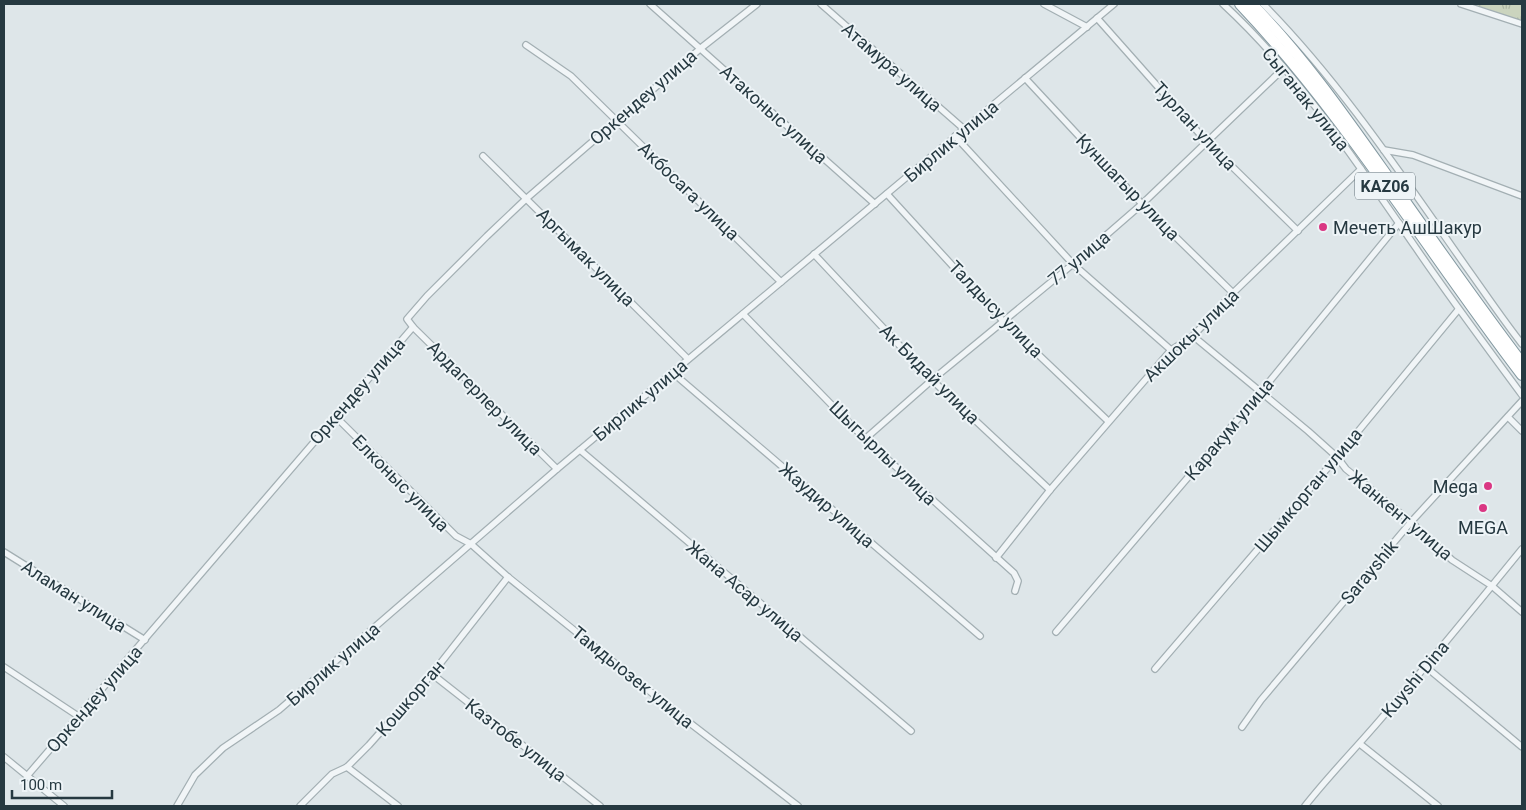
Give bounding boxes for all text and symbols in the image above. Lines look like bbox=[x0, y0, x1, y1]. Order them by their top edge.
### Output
street label: Атамура улица bbox=[838, 18, 946, 116]
street label: Сыганак улица bbox=[1258, 43, 1354, 155]
street label: Оркендеу улица bbox=[585, 45, 701, 149]
street label: Атаконыс улица bbox=[716, 60, 832, 168]
street label: Турлан улица bbox=[1149, 77, 1241, 175]
street label: Бирлик улица bbox=[900, 96, 1002, 186]
street label: Куншагыр улица bbox=[1072, 129, 1184, 245]
street label: Акбосага улица bbox=[634, 138, 744, 244]
road number: KАZ06 bbox=[1355, 172, 1415, 200]
street label: Аргымак улица bbox=[533, 204, 639, 310]
place label: Мечеть АшШакур bbox=[1333, 217, 1482, 238]
marker: Мечеть АшШакур bbox=[1317, 221, 1329, 233]
street label: 77 улица bbox=[1044, 226, 1114, 290]
street label: Талдысу улица bbox=[944, 256, 1048, 362]
street label: Акшокы улица bbox=[1139, 284, 1243, 386]
street label: Ак Бидай улица bbox=[876, 320, 984, 428]
street label: Оркендеу улица bbox=[305, 333, 409, 449]
street label: Ардагерлер улица bbox=[423, 336, 547, 460]
street label: Бирлик улица bbox=[589, 355, 691, 445]
street label: Каракум улица bbox=[1180, 374, 1278, 484]
street label: Шыгырлы улица bbox=[825, 397, 941, 509]
street label: Шымкорган улица bbox=[1250, 424, 1366, 556]
street label: Елконыс улица bbox=[348, 430, 454, 536]
street label: Жаудир улица bbox=[775, 458, 879, 552]
street label: Жанкент улица bbox=[1345, 466, 1457, 564]
place label: Mega bbox=[1433, 476, 1478, 497]
marker: Mega bbox=[1482, 480, 1494, 492]
marker: MEGA bbox=[1477, 502, 1489, 514]
place label: MEGA bbox=[1458, 517, 1508, 538]
street label: Sarayshik bbox=[1336, 535, 1402, 608]
street label: Жана Асар улица bbox=[682, 536, 808, 646]
street label: Аламан улица bbox=[18, 555, 130, 637]
street label: Бирлик улица bbox=[282, 618, 384, 710]
street label: Тамдыозек улица bbox=[568, 622, 698, 732]
street label: Kuyshi Dina bbox=[1377, 636, 1453, 722]
street label: Оркендеу улица bbox=[42, 641, 146, 757]
street label: Кошкорган bbox=[371, 656, 449, 740]
street label: Казтобе улица bbox=[461, 694, 571, 786]
scale bar bbox=[12, 768, 112, 800]
text: 100 m bbox=[20, 776, 62, 794]

